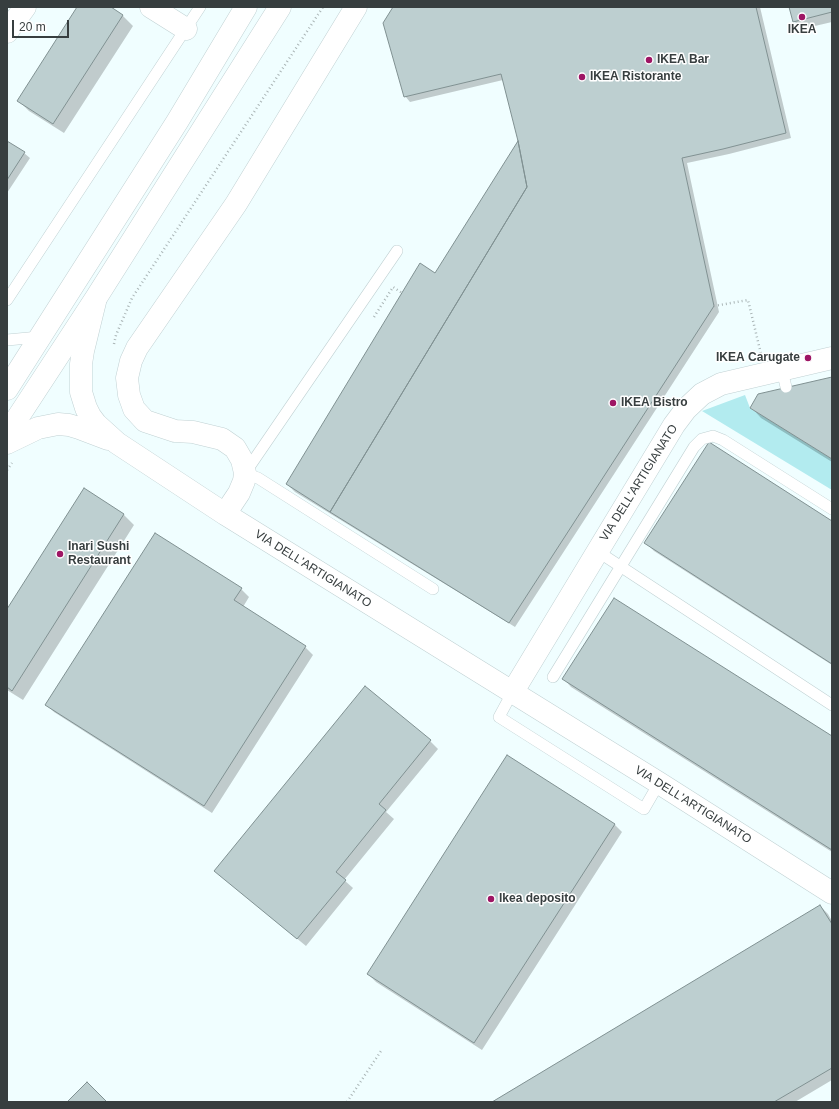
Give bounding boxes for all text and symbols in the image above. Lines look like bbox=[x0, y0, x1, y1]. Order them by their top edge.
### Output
scale bar bbox=[14, 12, 71, 38]
marker: IKEA bbox=[797, 12, 807, 22]
text: 20 m bbox=[19, 20, 46, 34]
place label: IKEA bbox=[788, 23, 816, 37]
place label: IKEA Bar bbox=[657, 53, 709, 67]
marker: IKEA Bar bbox=[644, 55, 654, 65]
place label: IKEA Ristorante bbox=[590, 70, 681, 84]
marker: IKEA Ristorante bbox=[577, 72, 587, 82]
place label: IKEA Carugate bbox=[716, 351, 800, 365]
marker: IKEA Carugate bbox=[803, 353, 813, 363]
place label: IKEA Bistro bbox=[621, 396, 688, 410]
marker: IKEA Bistro bbox=[608, 398, 618, 408]
street label: VIA DELL'ARTIGIANATO bbox=[597, 422, 681, 544]
street label: VIA DELL'ARTIGIANATO bbox=[252, 527, 374, 611]
place label: Inari Sushi Restaurant bbox=[68, 540, 131, 568]
marker: Inari Sushi Restaurant bbox=[55, 549, 65, 559]
street label: VIA DELL'ARTIGIANATO bbox=[632, 763, 754, 847]
place label: Ikea deposito bbox=[499, 892, 576, 906]
marker: Ikea deposito bbox=[486, 894, 496, 904]

